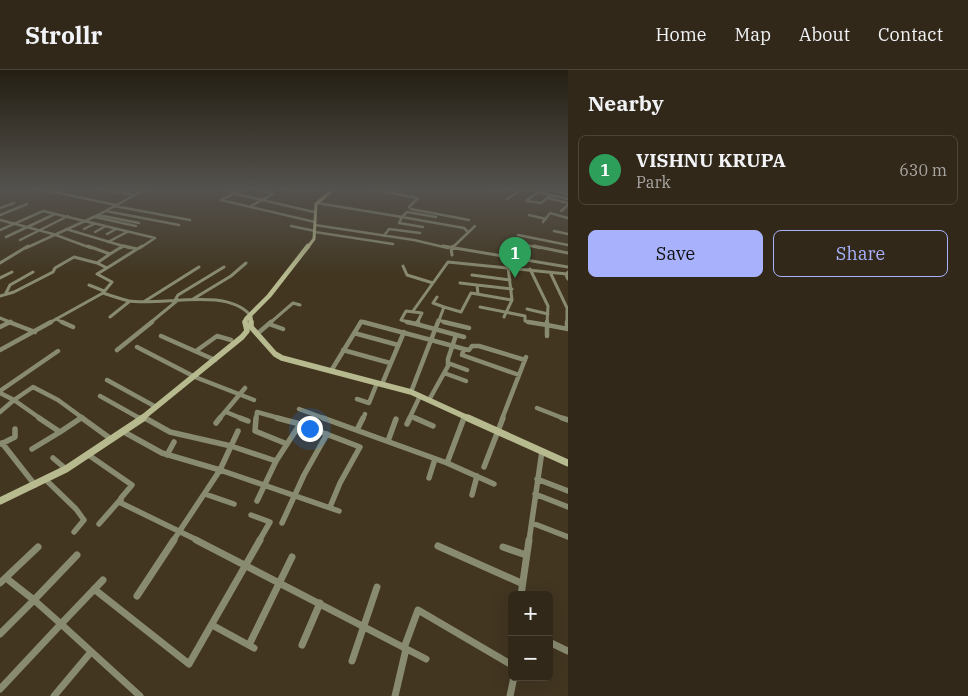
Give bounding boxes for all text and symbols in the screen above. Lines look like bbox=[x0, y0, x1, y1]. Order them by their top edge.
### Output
text: Strollr bbox=[25, 19, 102, 51]
text: Home bbox=[655, 23, 707, 46]
text: Map bbox=[735, 23, 771, 46]
text: About bbox=[799, 23, 850, 46]
text: Contact bbox=[878, 23, 943, 46]
text: Nearby bbox=[588, 89, 664, 117]
text: VISHNU KRUPA bbox=[636, 148, 786, 172]
text: 1 bbox=[600, 160, 610, 180]
text: 630 m bbox=[899, 160, 947, 180]
text: Park bbox=[636, 172, 671, 192]
button: Save bbox=[588, 230, 763, 277]
button: Share bbox=[773, 230, 948, 277]
pin: 1 bbox=[499, 237, 531, 278]
your location bbox=[297, 416, 323, 442]
map controls bbox=[508, 591, 553, 681]
button: + bbox=[508, 591, 553, 636]
button: − bbox=[508, 636, 553, 681]

